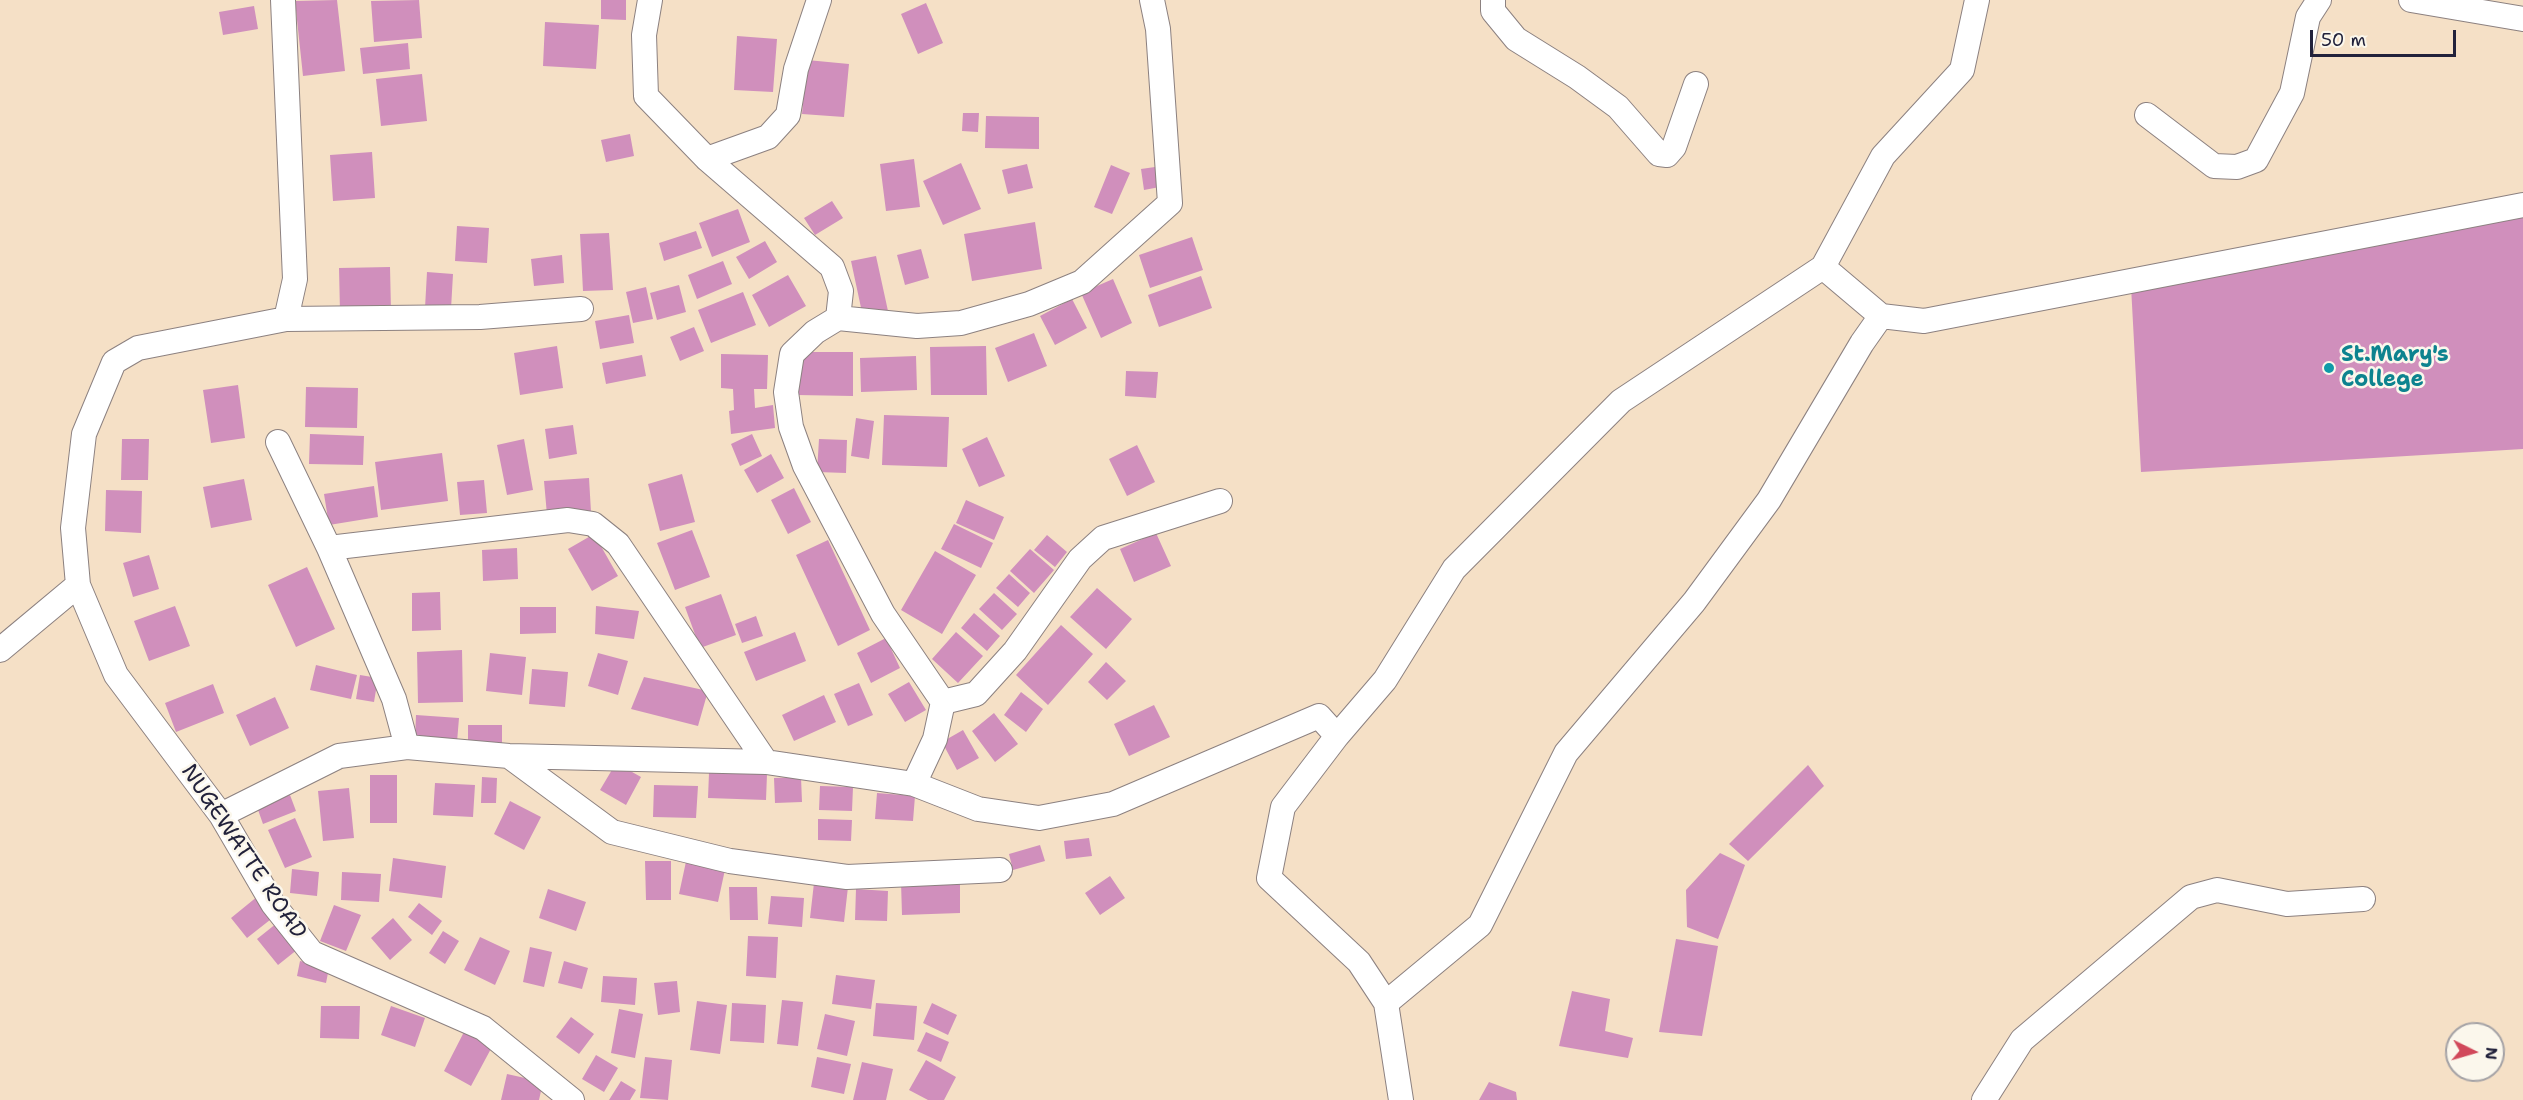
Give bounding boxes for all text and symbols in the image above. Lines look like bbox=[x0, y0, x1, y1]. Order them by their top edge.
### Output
scale bar bbox=[2313, 18, 2458, 56]
text: 50 m bbox=[2321, 28, 2366, 52]
place label: St.Mary's College bbox=[2341, 342, 2449, 394]
marker: St.Mary's College bbox=[2322, 361, 2336, 375]
street label: NUGEWATTE ROAD bbox=[175, 760, 311, 944]
north arrow bbox=[2445, 1022, 2505, 1082]
text: N bbox=[2480, 1046, 2502, 1061]

